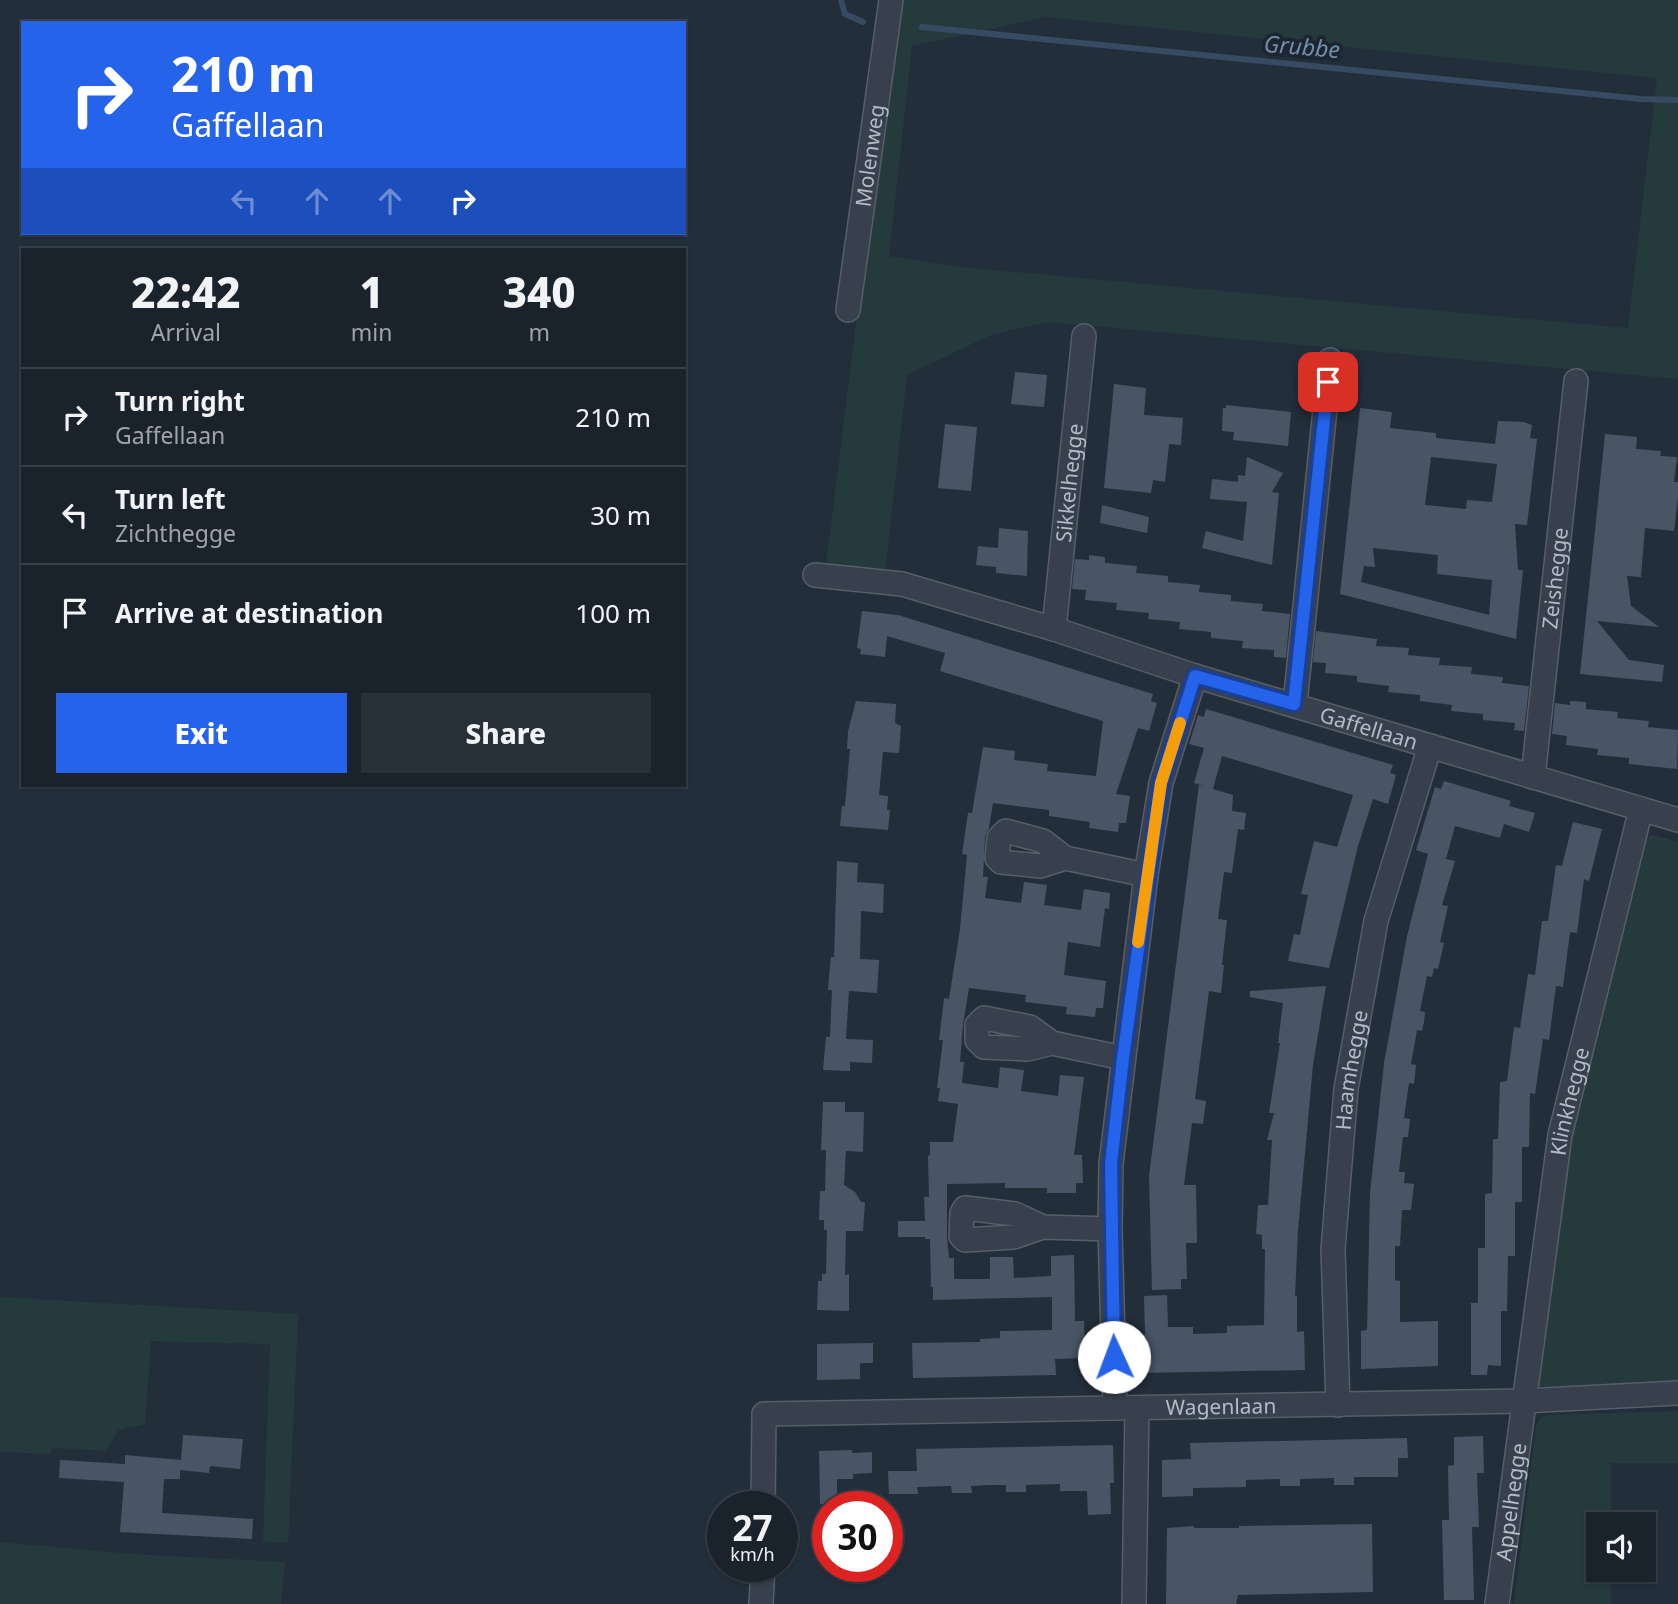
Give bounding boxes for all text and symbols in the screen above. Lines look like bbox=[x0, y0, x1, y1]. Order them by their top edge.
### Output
water label: Grubbe bbox=[1263, 27, 1341, 65]
text: 210 m bbox=[171, 40, 316, 106]
icon: right bbox=[56, 49, 147, 140]
street label: Molenweg bbox=[848, 102, 890, 209]
text: Gaffellaan bbox=[171, 103, 325, 146]
icon: left bbox=[225, 182, 263, 220]
icon: ahead bbox=[298, 182, 336, 220]
icon: ahead bbox=[371, 182, 409, 220]
icon: right bbox=[444, 182, 482, 220]
text: 22:42 bbox=[131, 263, 240, 320]
text: 1 bbox=[359, 263, 384, 320]
text: 340 bbox=[503, 263, 576, 320]
text: Arrival bbox=[151, 316, 221, 348]
text: min bbox=[351, 316, 392, 348]
text: m bbox=[528, 316, 550, 348]
pin bbox=[1298, 352, 1358, 412]
icon: arrive bbox=[1309, 363, 1347, 401]
text: Turn right bbox=[115, 383, 245, 419]
icon: right bbox=[56, 398, 94, 436]
text: 210 m bbox=[575, 399, 651, 435]
text: Gaffellaan bbox=[115, 419, 225, 451]
street label: Sikkelhegge bbox=[1049, 422, 1089, 543]
text: Turn left bbox=[115, 481, 226, 517]
icon: left bbox=[56, 496, 94, 534]
text: 30 m bbox=[590, 497, 651, 533]
text: Zichthegge bbox=[115, 517, 236, 549]
street label: Zeishegge bbox=[1535, 526, 1574, 630]
icon: arrive bbox=[56, 594, 94, 632]
text: Arrive at destination bbox=[115, 595, 384, 631]
text: 100 m bbox=[575, 595, 651, 631]
button: Exit bbox=[56, 693, 347, 773]
button: Share bbox=[361, 693, 651, 773]
street label: Gaffellaan bbox=[1317, 700, 1421, 756]
street label: Haamhegge bbox=[1329, 1008, 1374, 1131]
street label: Klinkhegge bbox=[1543, 1044, 1595, 1157]
position arrow bbox=[1077, 1320, 1151, 1394]
street label: Wagenlaan bbox=[1165, 1391, 1276, 1421]
street label: Appelhegge bbox=[1489, 1441, 1533, 1563]
speed limit sign: 30 bbox=[812, 1491, 903, 1582]
text: 27 bbox=[732, 1504, 773, 1551]
map controls bbox=[1586, 1512, 1656, 1582]
button: sound bbox=[1586, 1512, 1656, 1582]
text: km/h bbox=[730, 1542, 775, 1566]

